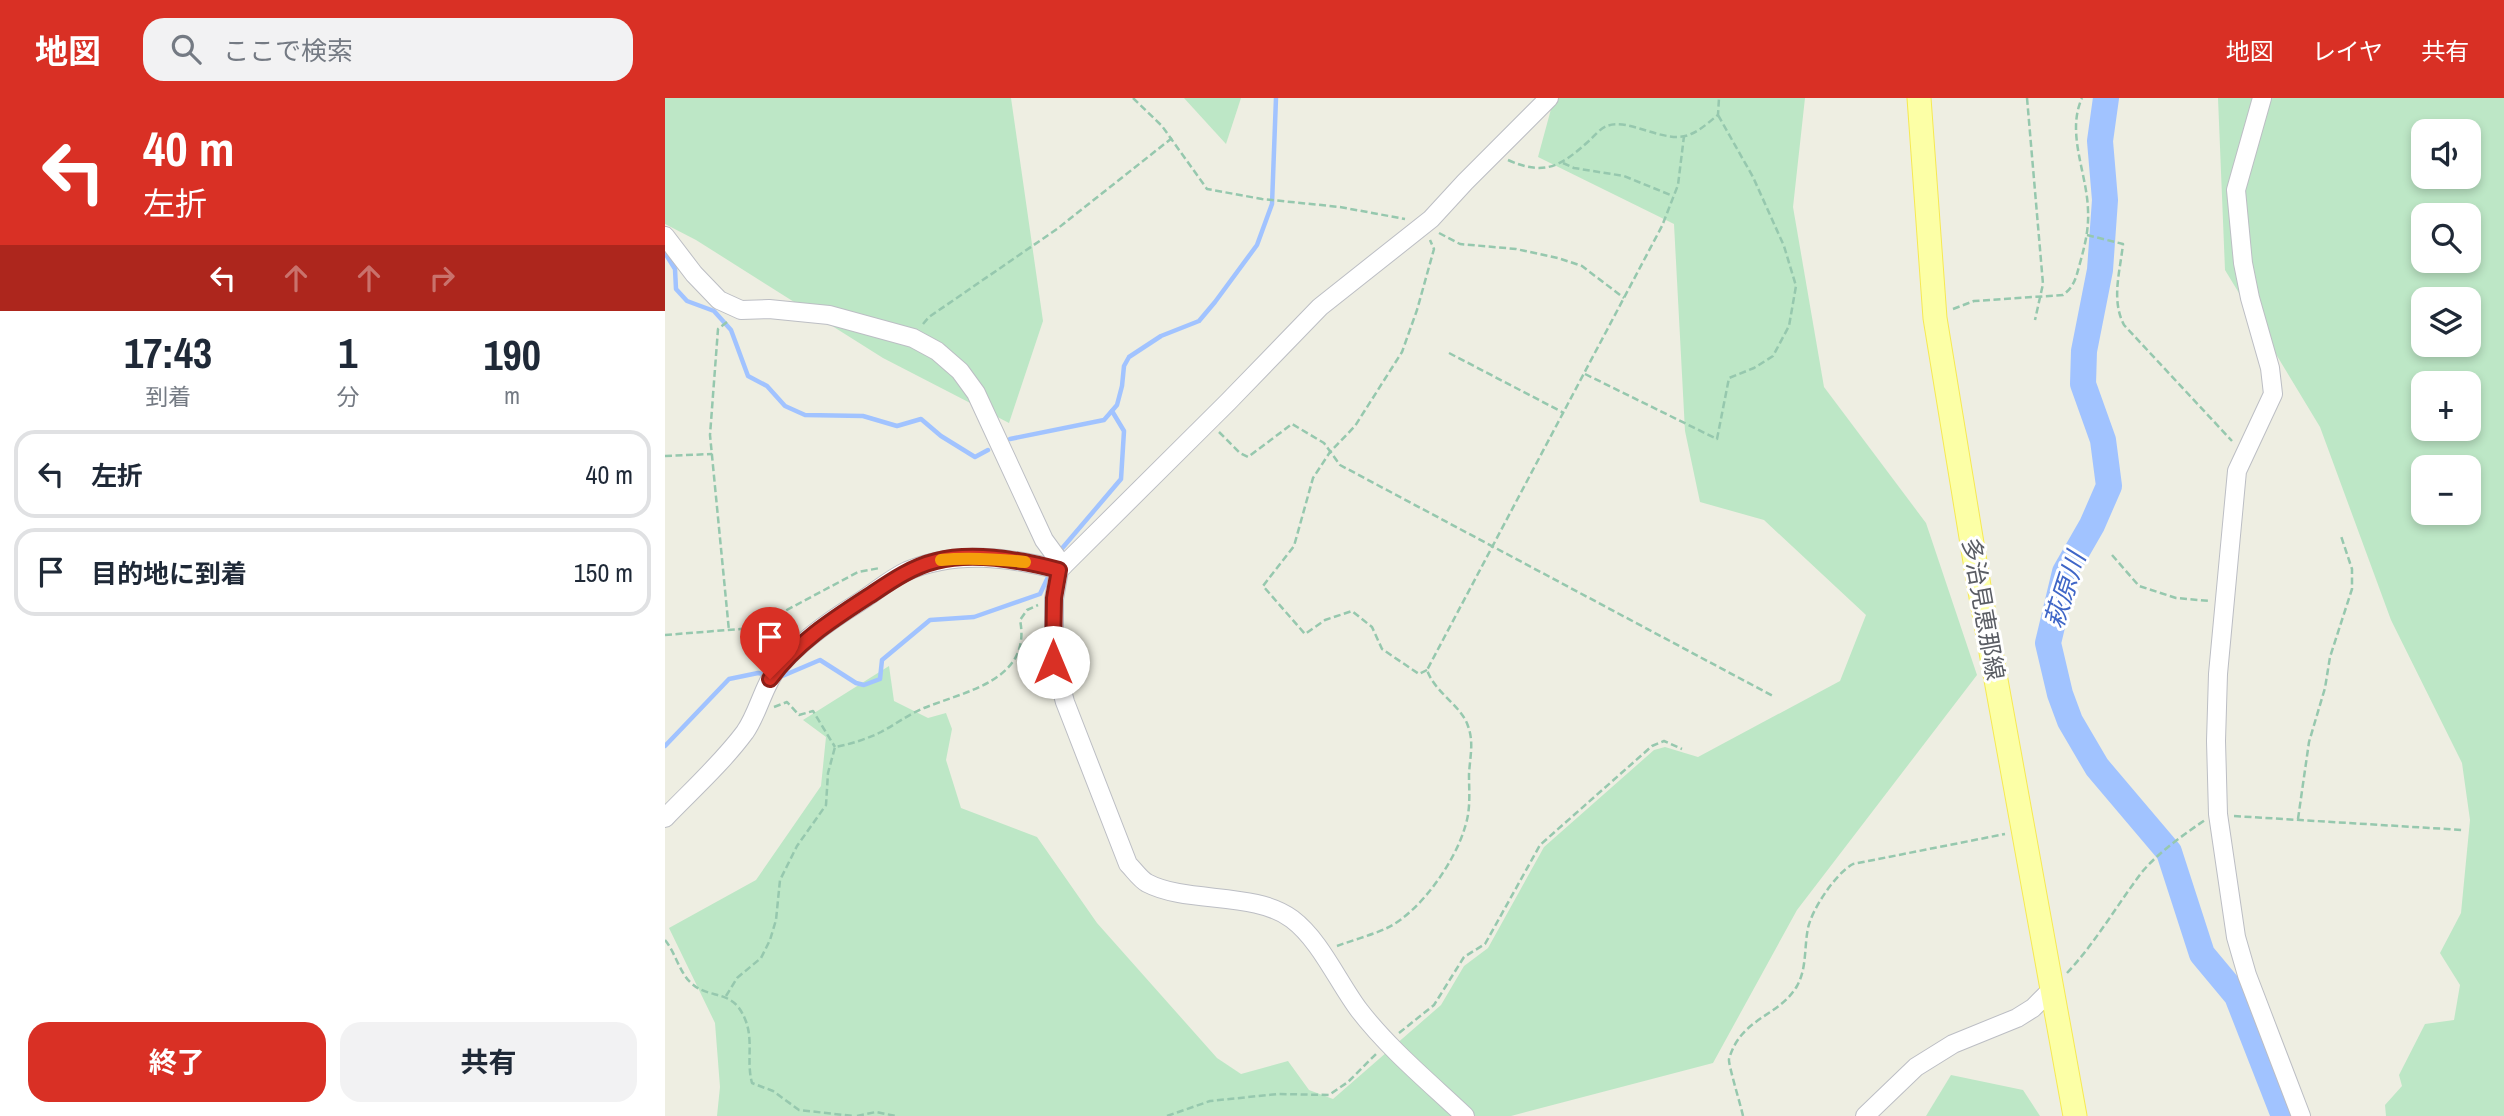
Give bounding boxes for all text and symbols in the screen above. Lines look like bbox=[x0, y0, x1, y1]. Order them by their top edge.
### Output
search box bbox=[143, 18, 633, 81]
text: 地図 bbox=[35, 29, 101, 73]
icon: search bbox=[167, 30, 205, 68]
text: ここで検索 bbox=[223, 33, 353, 68]
text: 地図 bbox=[2226, 35, 2274, 67]
text: レイヤ bbox=[2312, 35, 2383, 67]
text: 共有 bbox=[2421, 35, 2469, 67]
text: 40 m bbox=[143, 115, 235, 181]
map controls bbox=[2411, 119, 2481, 525]
button: sound bbox=[2411, 119, 2481, 189]
icon: left bbox=[28, 126, 119, 217]
text: 左折 bbox=[143, 182, 207, 225]
button: search bbox=[2411, 203, 2481, 273]
icon: left bbox=[204, 259, 242, 297]
icon: ahead bbox=[277, 259, 315, 297]
icon: ahead bbox=[350, 259, 388, 297]
icon: right bbox=[423, 259, 461, 297]
button: layers bbox=[2411, 287, 2481, 357]
text: 17:43 bbox=[124, 325, 212, 381]
text: 1 bbox=[338, 325, 357, 381]
text: 190 bbox=[483, 327, 541, 383]
button: + bbox=[2411, 371, 2481, 441]
text: m bbox=[504, 380, 520, 411]
text: 到着 bbox=[145, 381, 191, 412]
text: 分 bbox=[336, 381, 359, 412]
icon: left bbox=[32, 455, 70, 493]
button: − bbox=[2411, 455, 2481, 525]
text: 40 m bbox=[586, 457, 633, 492]
text: 左折 bbox=[91, 458, 143, 493]
street label: 多治見恵那線 bbox=[1956, 535, 2012, 683]
water label: 萩原川 bbox=[2036, 545, 2094, 632]
icon: arrive bbox=[32, 553, 70, 591]
text: 150 m bbox=[574, 555, 633, 590]
text: 目的地に到着 bbox=[91, 556, 247, 591]
pin bbox=[740, 607, 800, 679]
icon: arrive bbox=[751, 618, 789, 656]
position arrow bbox=[1016, 625, 1090, 699]
button: 終了 bbox=[28, 1022, 326, 1102]
button: 共有 bbox=[340, 1022, 637, 1102]

